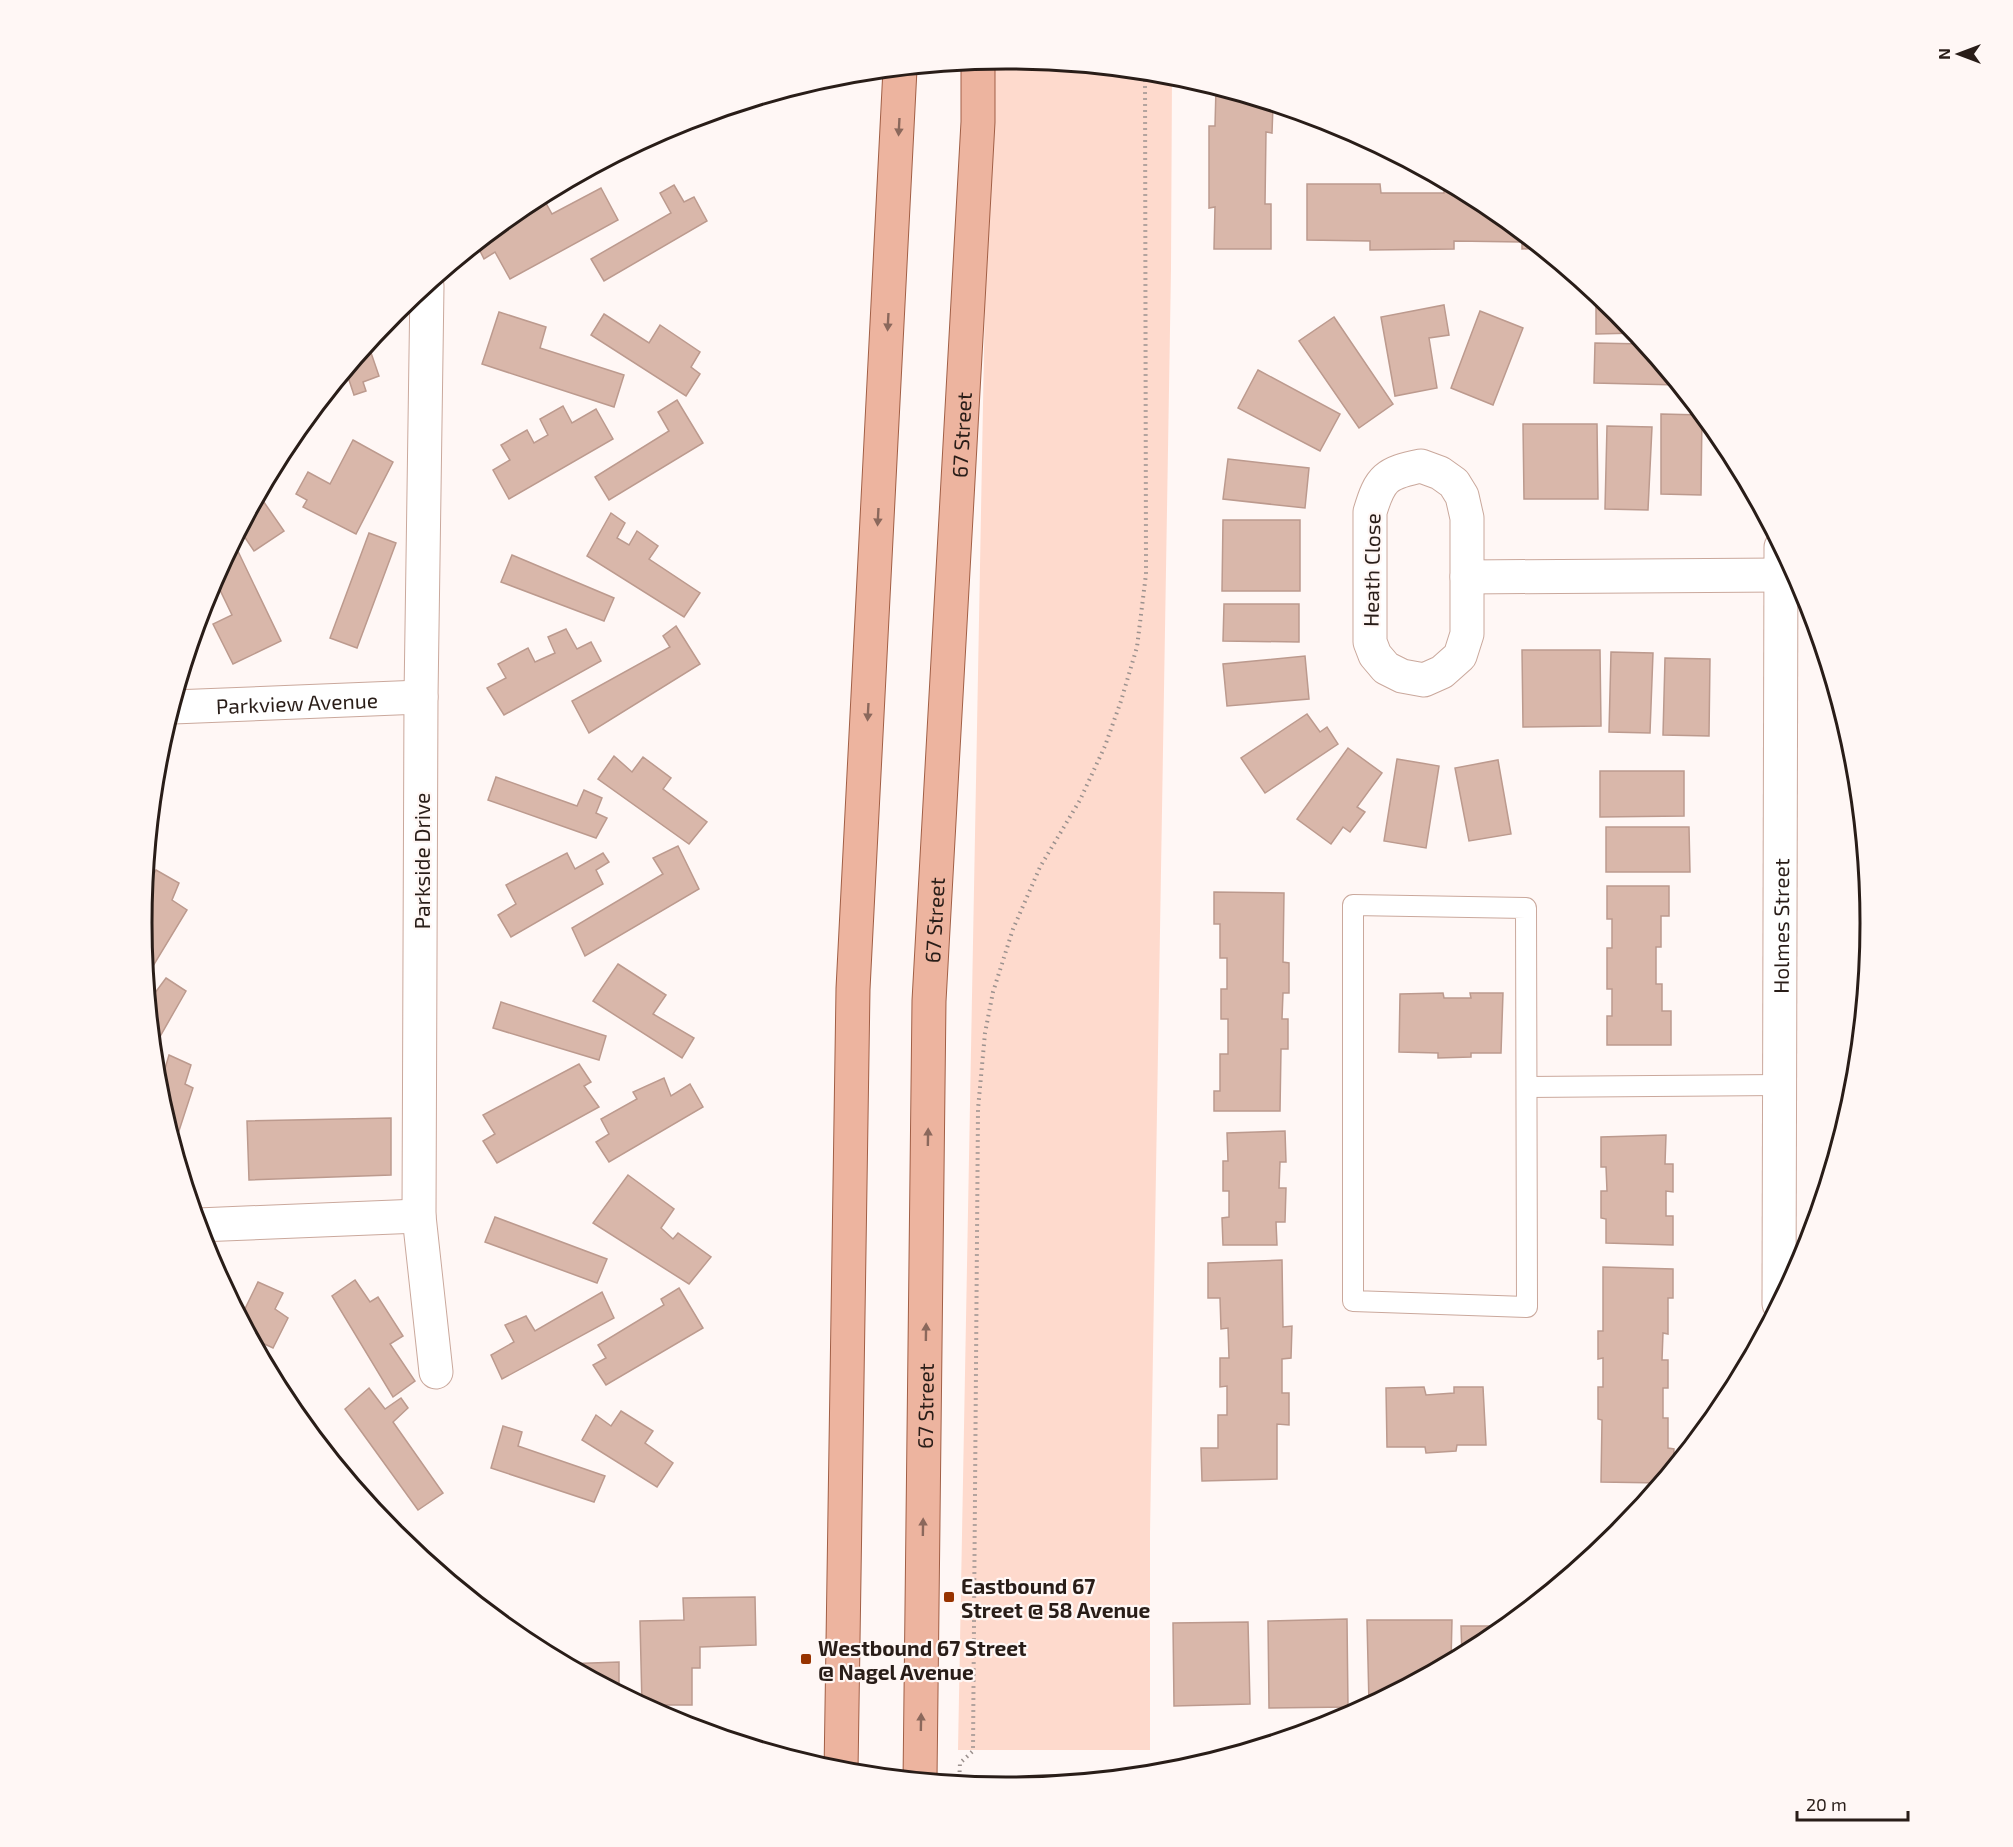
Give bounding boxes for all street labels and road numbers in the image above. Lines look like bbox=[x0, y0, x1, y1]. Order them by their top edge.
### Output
street label: 67 Street bbox=[946, 391, 975, 478]
street label: Heath Close bbox=[1358, 513, 1384, 627]
street label: Parkview Avenue bbox=[215, 686, 378, 718]
street label: Parkside Drive bbox=[409, 793, 434, 929]
street label: Holmes Street bbox=[1767, 858, 1793, 994]
street label: 67 Street bbox=[919, 877, 948, 964]
street label: 67 Street bbox=[911, 1363, 937, 1449]

